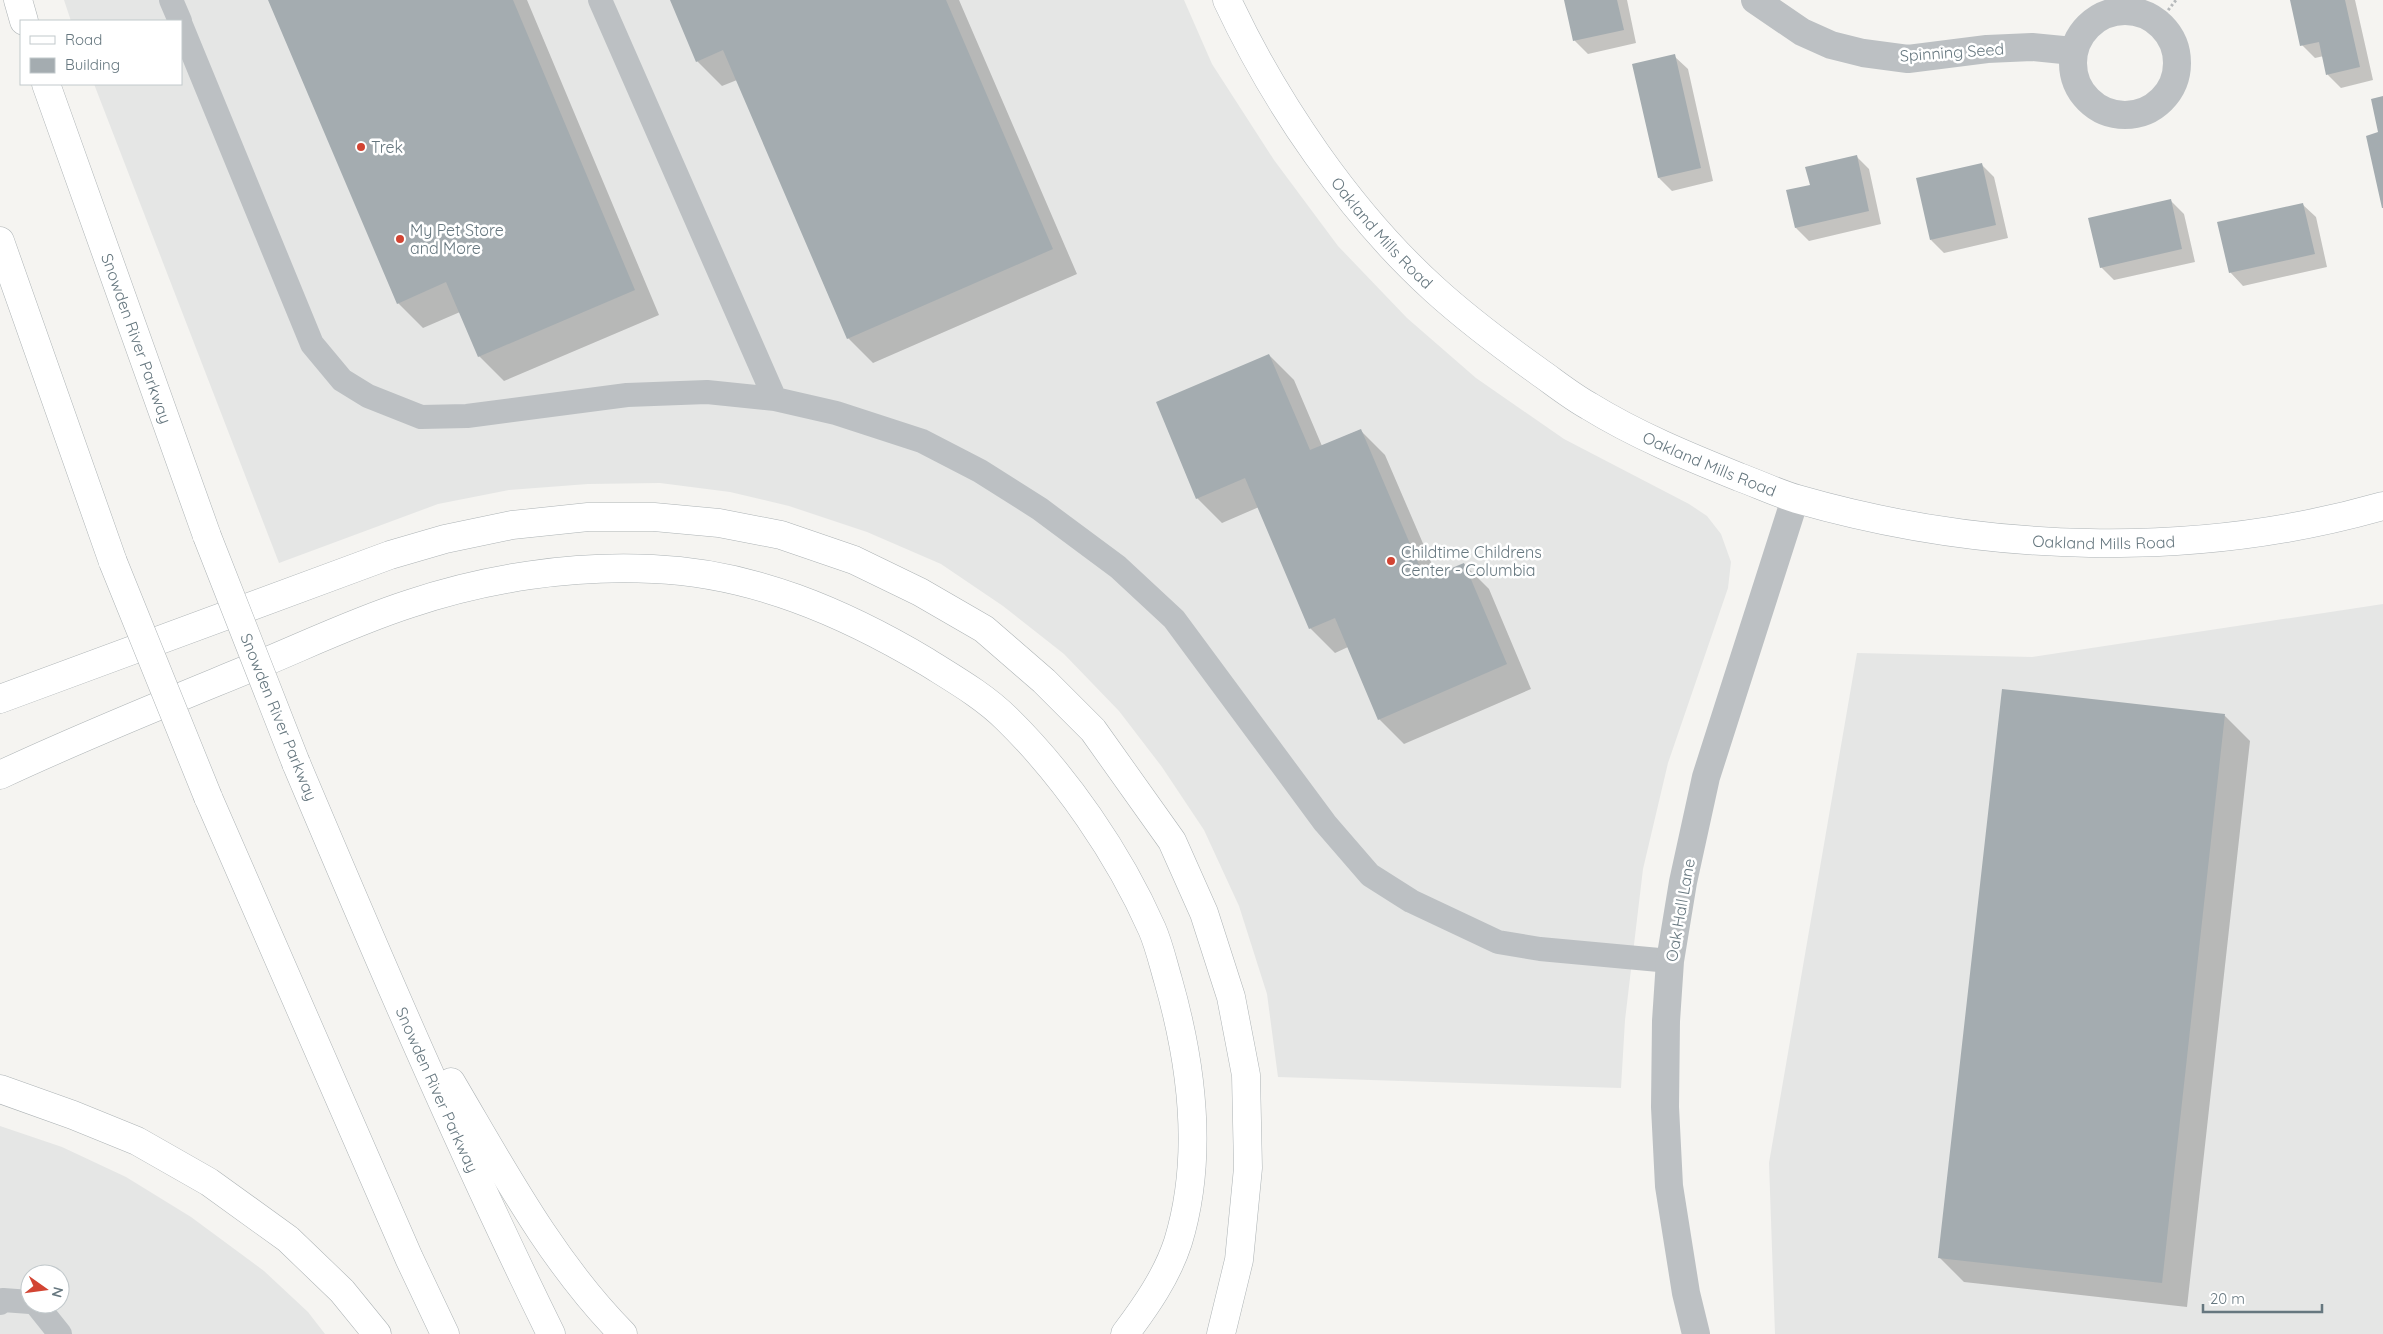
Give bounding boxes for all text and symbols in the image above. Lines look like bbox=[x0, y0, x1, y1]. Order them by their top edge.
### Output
legend bbox=[20, 20, 182, 85]
text: Road bbox=[65, 30, 102, 49]
street label: Spinning Seed bbox=[1899, 38, 2005, 66]
text: Building bbox=[65, 55, 120, 74]
place label: Trek bbox=[371, 137, 403, 157]
marker: Trek bbox=[355, 141, 367, 153]
street label: Oakland Mills Road bbox=[1327, 173, 1437, 293]
place label: My Pet Store and More bbox=[410, 220, 504, 258]
marker: My Pet Store and More bbox=[394, 233, 406, 245]
street label: Snowden River Parkway bbox=[97, 251, 176, 426]
street label: Oakland Mills Road bbox=[1640, 427, 1779, 501]
street label: Oakland Mills Road bbox=[2032, 531, 2176, 553]
place label: Childtime Childrens Center - Columbia bbox=[1401, 542, 1542, 580]
marker: Childtime Childrens Center - Columbia bbox=[1385, 555, 1397, 567]
street label: Snowden River Parkway bbox=[236, 630, 322, 804]
street label: Oak Hall Lane bbox=[1661, 857, 1699, 963]
street label: Snowden River Parkway bbox=[392, 1004, 483, 1176]
north arrow bbox=[20, 1264, 70, 1314]
scale bar bbox=[2203, 1282, 2322, 1314]
text: N bbox=[48, 1285, 68, 1299]
text: 20 m bbox=[2210, 1289, 2245, 1308]

